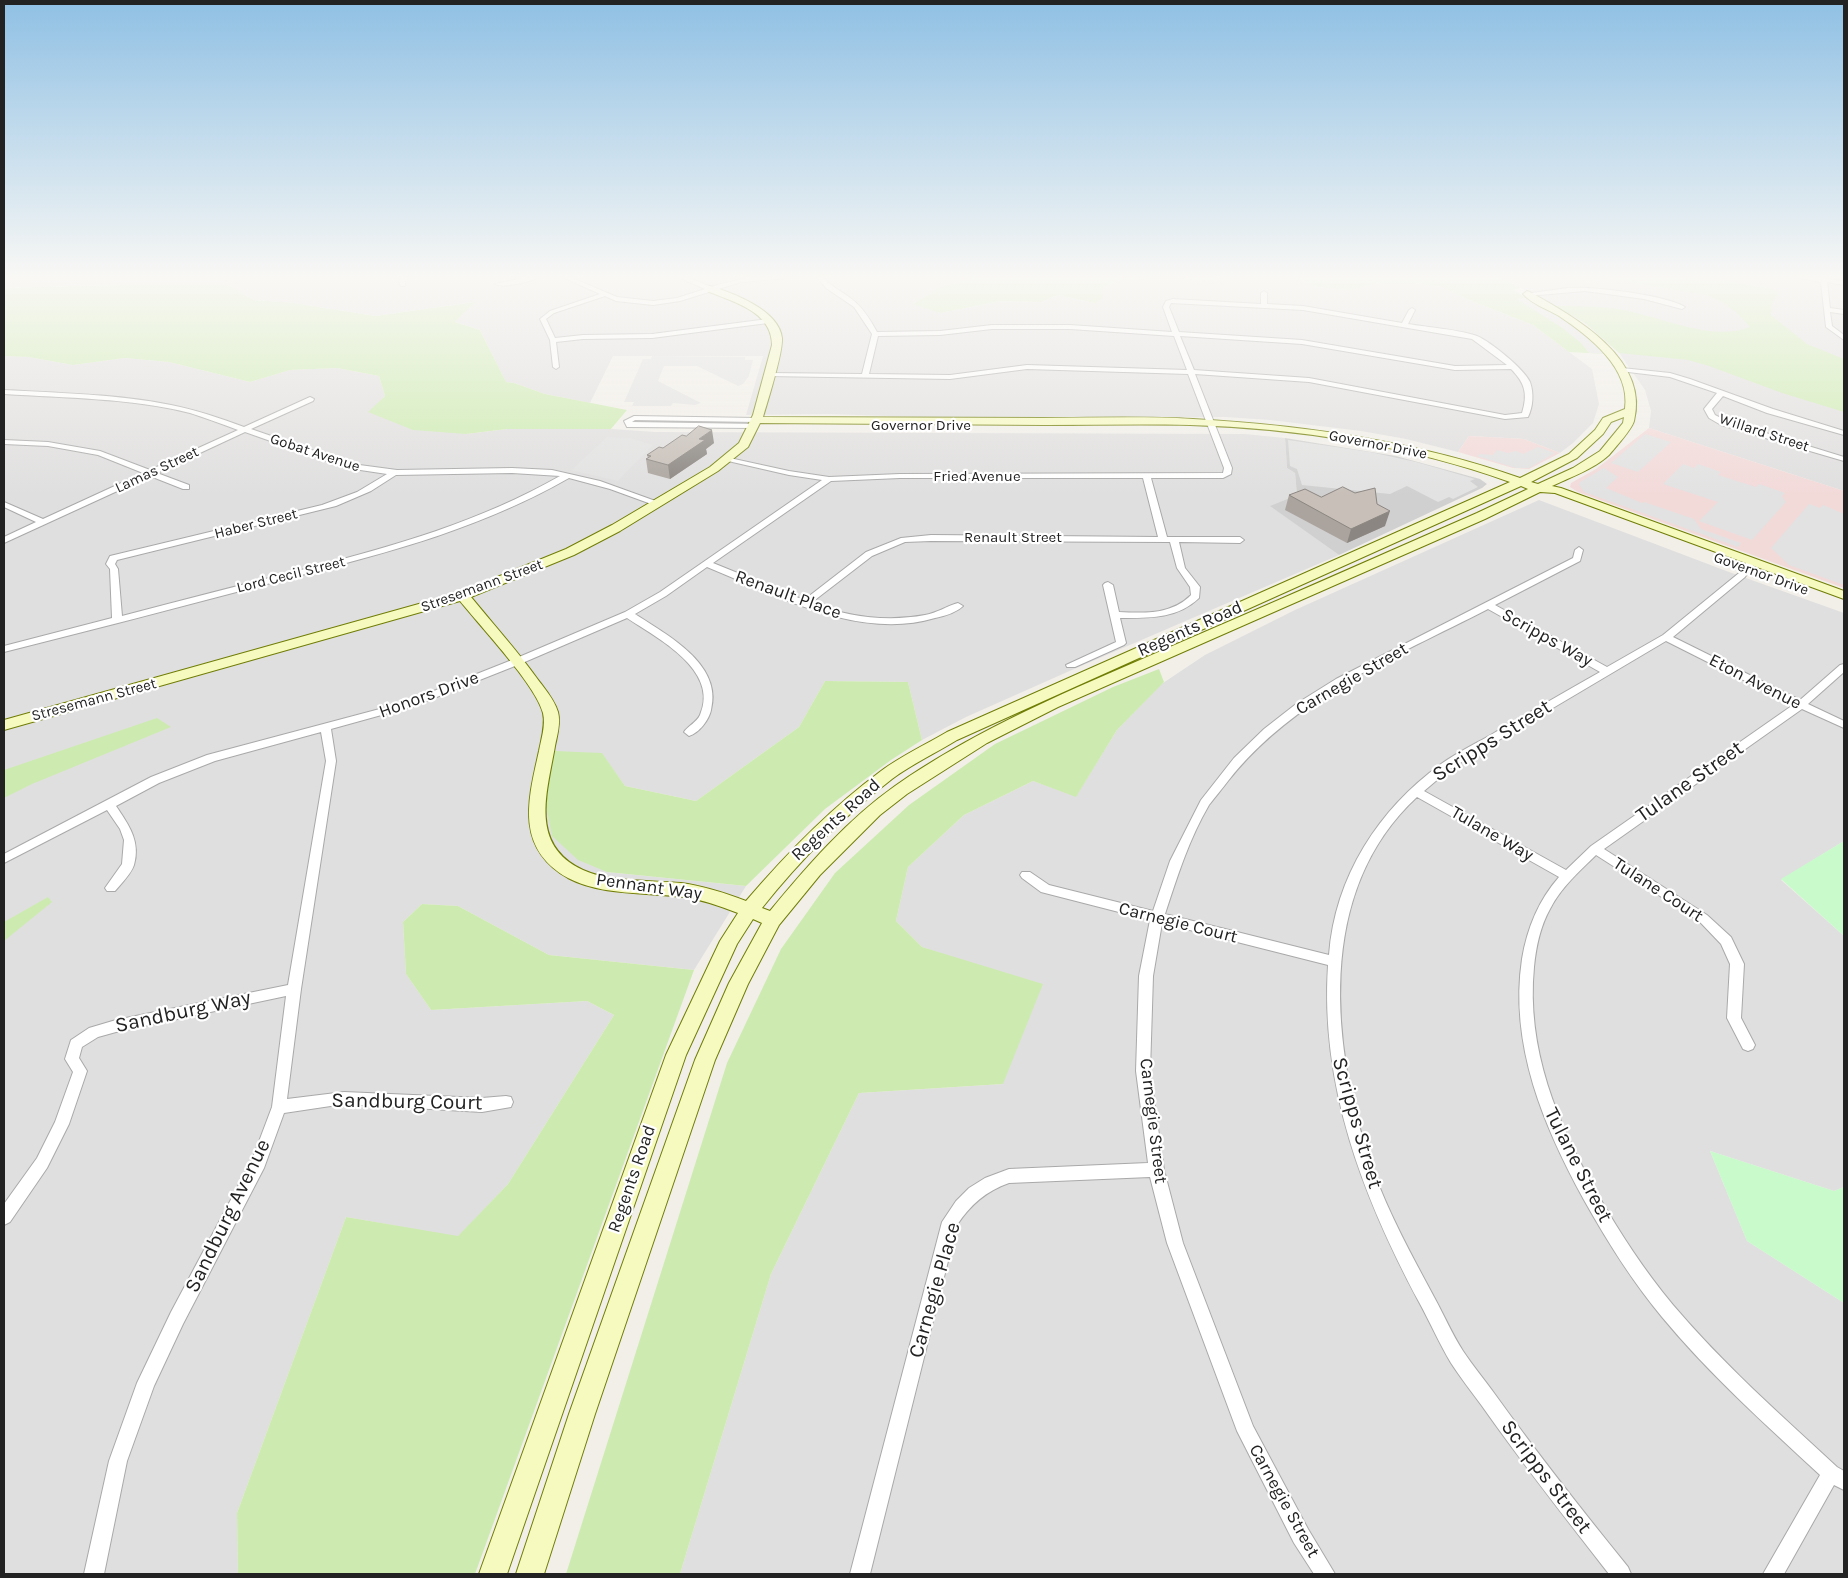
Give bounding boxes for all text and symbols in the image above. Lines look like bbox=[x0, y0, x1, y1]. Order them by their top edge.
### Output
street label: Willard Street bbox=[1717, 410, 1811, 456]
street label: Governor Drive bbox=[871, 417, 971, 435]
street label: Governor Drive bbox=[1327, 427, 1429, 463]
street label: Gobat Avenue bbox=[268, 430, 362, 476]
street label: Lamas Street bbox=[112, 443, 202, 497]
street label: Fried Avenue bbox=[933, 468, 1021, 486]
street label: Haber Street bbox=[213, 505, 299, 543]
street label: Renault Street bbox=[964, 529, 1062, 547]
street label: Governor Drive bbox=[1711, 548, 1811, 600]
street label: Lord Cecil Street bbox=[235, 553, 347, 597]
street label: Stresemann Street bbox=[419, 556, 545, 616]
street label: Renault Place bbox=[732, 566, 844, 624]
street label: Regents Road bbox=[1134, 596, 1246, 662]
street label: Scripps Way bbox=[1498, 604, 1596, 672]
street label: Carnegie Street bbox=[1292, 638, 1412, 720]
street label: Eton Avenue bbox=[1705, 649, 1805, 715]
street label: Honors Drive bbox=[376, 667, 482, 723]
street label: Stresemann Street bbox=[30, 675, 158, 725]
street label: Scripps Street bbox=[1428, 694, 1556, 788]
street label: Tulane Street bbox=[1631, 736, 1749, 828]
street label: Regents Road bbox=[787, 774, 885, 866]
street label: Tulane Way bbox=[1447, 802, 1537, 866]
street label: Tulane Court bbox=[1609, 853, 1707, 927]
street label: Pennant Way bbox=[595, 869, 703, 905]
street label: Carnegie Court bbox=[1116, 898, 1240, 948]
street label: Sandburg Way bbox=[113, 985, 253, 1039]
street label: Scripps Street bbox=[1326, 1054, 1388, 1192]
street label: Carnegie Street bbox=[1135, 1057, 1171, 1185]
street label: Sandburg Court bbox=[331, 1088, 483, 1116]
street label: Tulane Street bbox=[1538, 1103, 1618, 1227]
street label: Regents Road bbox=[603, 1122, 661, 1236]
street label: Sandburg Avenue bbox=[180, 1135, 276, 1297]
street label: Carnegie Place bbox=[904, 1219, 966, 1361]
street label: Scripps Street bbox=[1495, 1415, 1597, 1539]
street label: Carnegie Street bbox=[1244, 1441, 1324, 1561]

